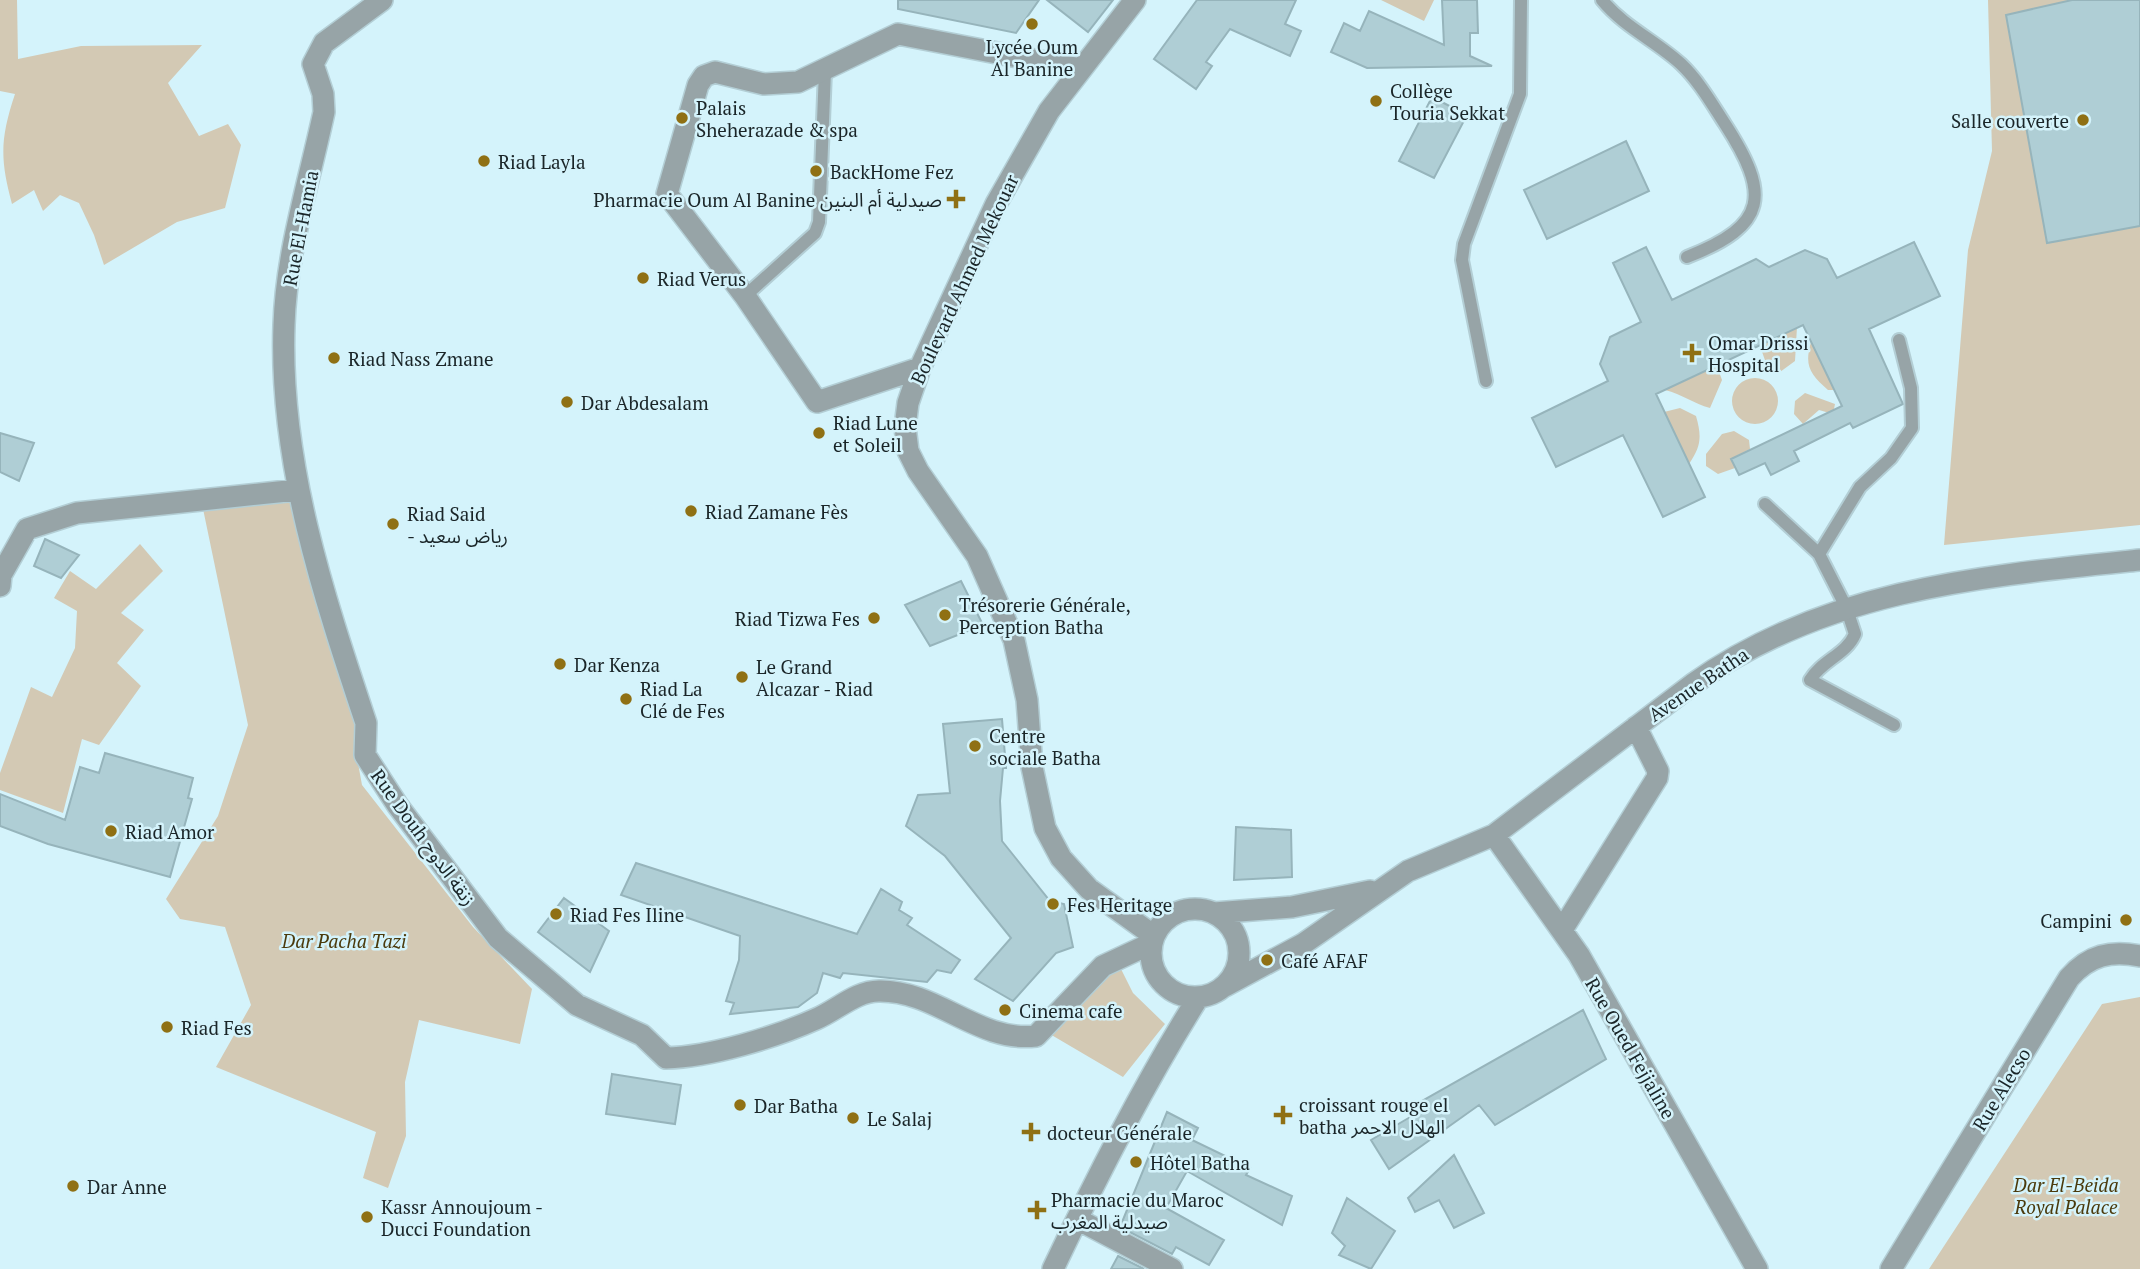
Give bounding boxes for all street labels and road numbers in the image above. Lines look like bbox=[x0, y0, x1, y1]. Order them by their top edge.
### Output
street label: Rue El-Hamia bbox=[277, 168, 324, 288]
street label: Boulevard Ahmed Mekouar bbox=[904, 170, 1024, 388]
street label: Avenue Batha bbox=[1643, 641, 1753, 727]
street label: Rue Douh زنقة الدوح bbox=[364, 764, 482, 911]
street label: Rue Oued Fejjaline bbox=[1580, 973, 1682, 1123]
street label: Rue Alecso bbox=[1966, 1043, 2036, 1135]

